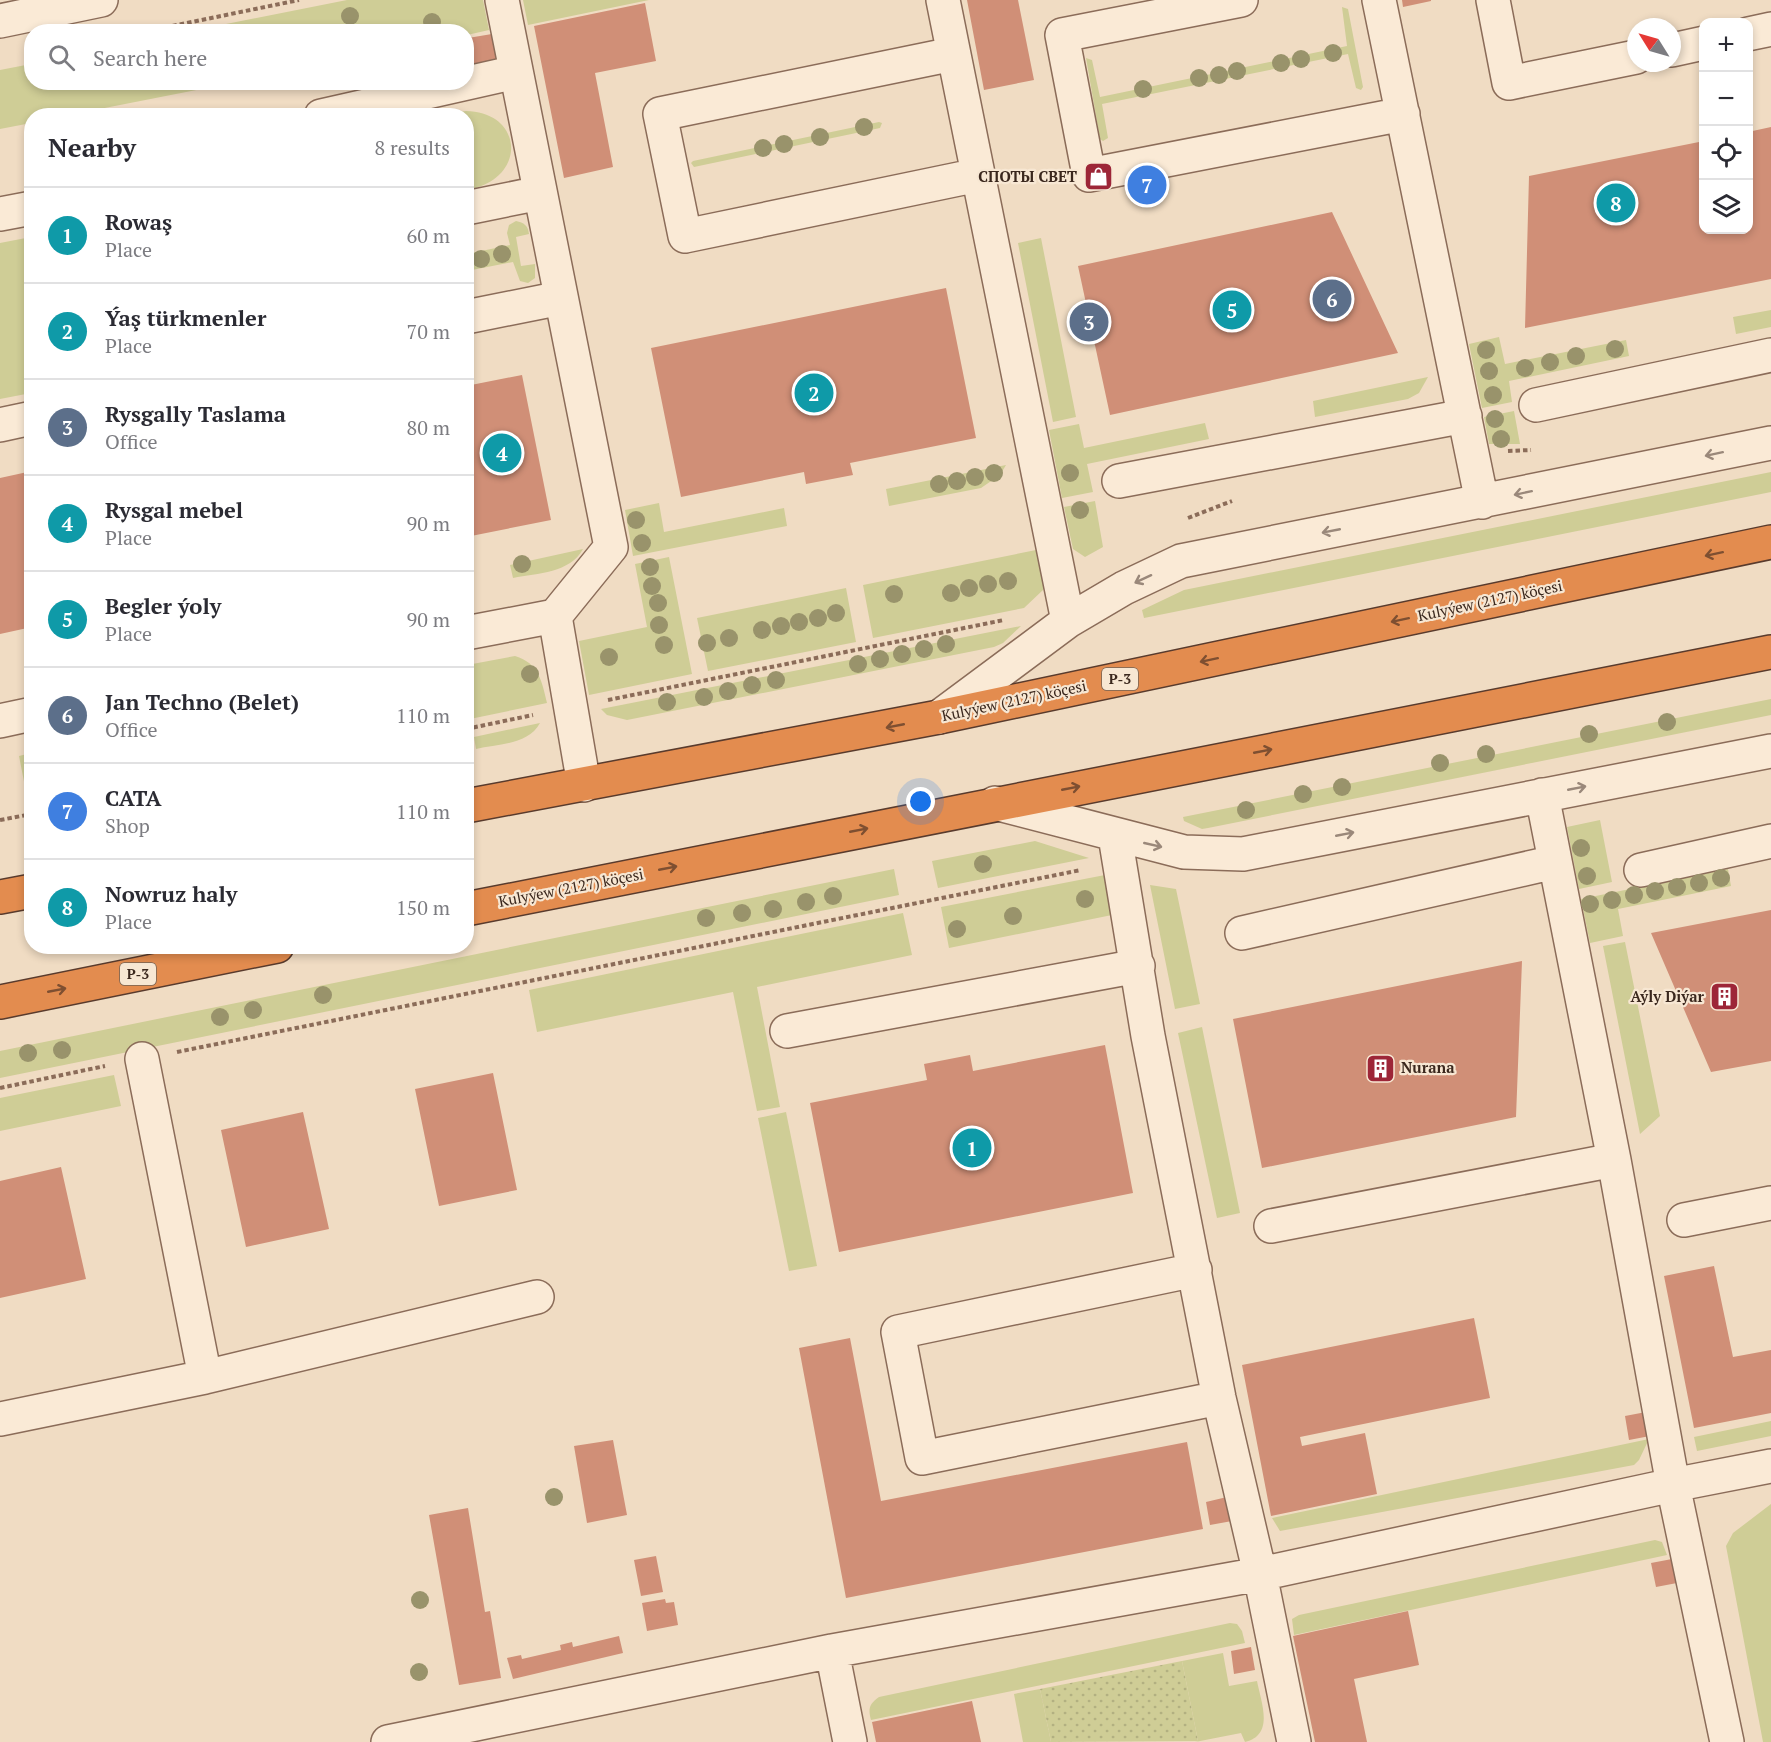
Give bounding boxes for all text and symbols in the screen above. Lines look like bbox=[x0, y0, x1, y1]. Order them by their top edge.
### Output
north arrow bbox=[1627, 18, 1681, 72]
map controls bbox=[1699, 18, 1753, 234]
button: + bbox=[1699, 18, 1753, 72]
search box bbox=[24, 24, 474, 90]
icon: search bbox=[45, 41, 78, 74]
text: Search here bbox=[93, 43, 207, 72]
button: − bbox=[1699, 72, 1753, 126]
button: locate bbox=[1699, 126, 1753, 180]
text: Nearby bbox=[48, 130, 136, 164]
text: 8 results bbox=[375, 134, 450, 161]
shop icon: СПОТЫ СВЕТ bbox=[1082, 161, 1114, 193]
pin: 7 bbox=[1128, 162, 1166, 207]
place label: СПОТЫ СВЕТ bbox=[978, 166, 1077, 186]
pin: 8 bbox=[1596, 180, 1636, 226]
button: layers bbox=[1699, 180, 1753, 234]
text: Rowaş bbox=[105, 207, 172, 236]
text: 1 bbox=[62, 222, 73, 249]
text: 60 m bbox=[407, 222, 450, 249]
text: Place bbox=[105, 236, 152, 263]
pin: 6 bbox=[1312, 276, 1352, 322]
pin: 5 bbox=[1212, 288, 1252, 332]
pin: 3 bbox=[1070, 300, 1108, 344]
text: Ýaş türkmenler bbox=[105, 303, 266, 332]
text: 2 bbox=[62, 318, 73, 345]
text: 70 m bbox=[407, 318, 450, 345]
text: Place bbox=[105, 332, 152, 359]
pin: 2 bbox=[794, 370, 834, 416]
text: Rysgally Taslama bbox=[105, 399, 286, 428]
text: 3 bbox=[62, 414, 73, 441]
text: 80 m bbox=[407, 414, 450, 441]
text: Office bbox=[105, 428, 158, 455]
pin: 4 bbox=[482, 430, 522, 476]
one-way arrow bbox=[1704, 449, 1724, 460]
one-way arrow bbox=[1513, 488, 1533, 499]
text: Rysgal mebel bbox=[105, 495, 243, 524]
text: 4 bbox=[62, 510, 73, 537]
text: 90 m bbox=[407, 510, 450, 537]
text: Place bbox=[105, 524, 152, 551]
one-way arrow bbox=[1322, 526, 1342, 537]
one-way arrow bbox=[1704, 549, 1724, 560]
one-way arrow bbox=[1135, 574, 1153, 586]
street label: Kulyýew (2127) köçesi bbox=[1416, 575, 1564, 625]
text: Begler ýoly bbox=[105, 591, 221, 620]
text: 5 bbox=[62, 606, 73, 633]
text: 90 m bbox=[407, 606, 450, 633]
one-way arrow bbox=[1390, 615, 1410, 626]
text: Place bbox=[105, 620, 152, 647]
one-way arrow bbox=[1200, 655, 1219, 667]
road number: P-3 bbox=[1102, 668, 1138, 690]
street label: Kulyýew (2127) köçesi bbox=[940, 675, 1088, 725]
text: Jan Techno (Belet) bbox=[105, 687, 299, 716]
text: 6 bbox=[62, 702, 73, 729]
text: 110 m bbox=[396, 702, 450, 729]
text: Office bbox=[105, 716, 158, 743]
one-way arrow bbox=[885, 721, 905, 732]
one-way arrow bbox=[1252, 745, 1272, 756]
one-way arrow bbox=[1061, 782, 1080, 793]
one-way arrow bbox=[1567, 782, 1587, 793]
text: CATA bbox=[105, 783, 162, 812]
your location bbox=[906, 787, 935, 816]
text: 7 bbox=[62, 798, 73, 825]
text: 110 m bbox=[396, 798, 450, 825]
text: Shop bbox=[105, 812, 150, 839]
one-way arrow bbox=[849, 824, 869, 835]
one-way arrow bbox=[1335, 828, 1354, 839]
one-way arrow bbox=[1142, 840, 1162, 851]
one-way arrow bbox=[658, 862, 677, 873]
street label: Kulyýew (2127) köçesi bbox=[497, 863, 645, 911]
text: Nowruz haly bbox=[105, 879, 237, 908]
text: 8 bbox=[62, 894, 73, 921]
text: 150 m bbox=[396, 894, 450, 921]
text: Place bbox=[105, 908, 152, 935]
road number: P-3 bbox=[120, 963, 156, 985]
building icon: Aýly Diýar bbox=[1709, 981, 1741, 1013]
one-way arrow bbox=[47, 984, 67, 995]
place label: Aýly Diýar bbox=[1631, 986, 1705, 1006]
building icon: Nurana bbox=[1364, 1052, 1396, 1084]
place label: Nurana bbox=[1401, 1057, 1455, 1077]
pin: 1 bbox=[952, 1126, 992, 1170]

